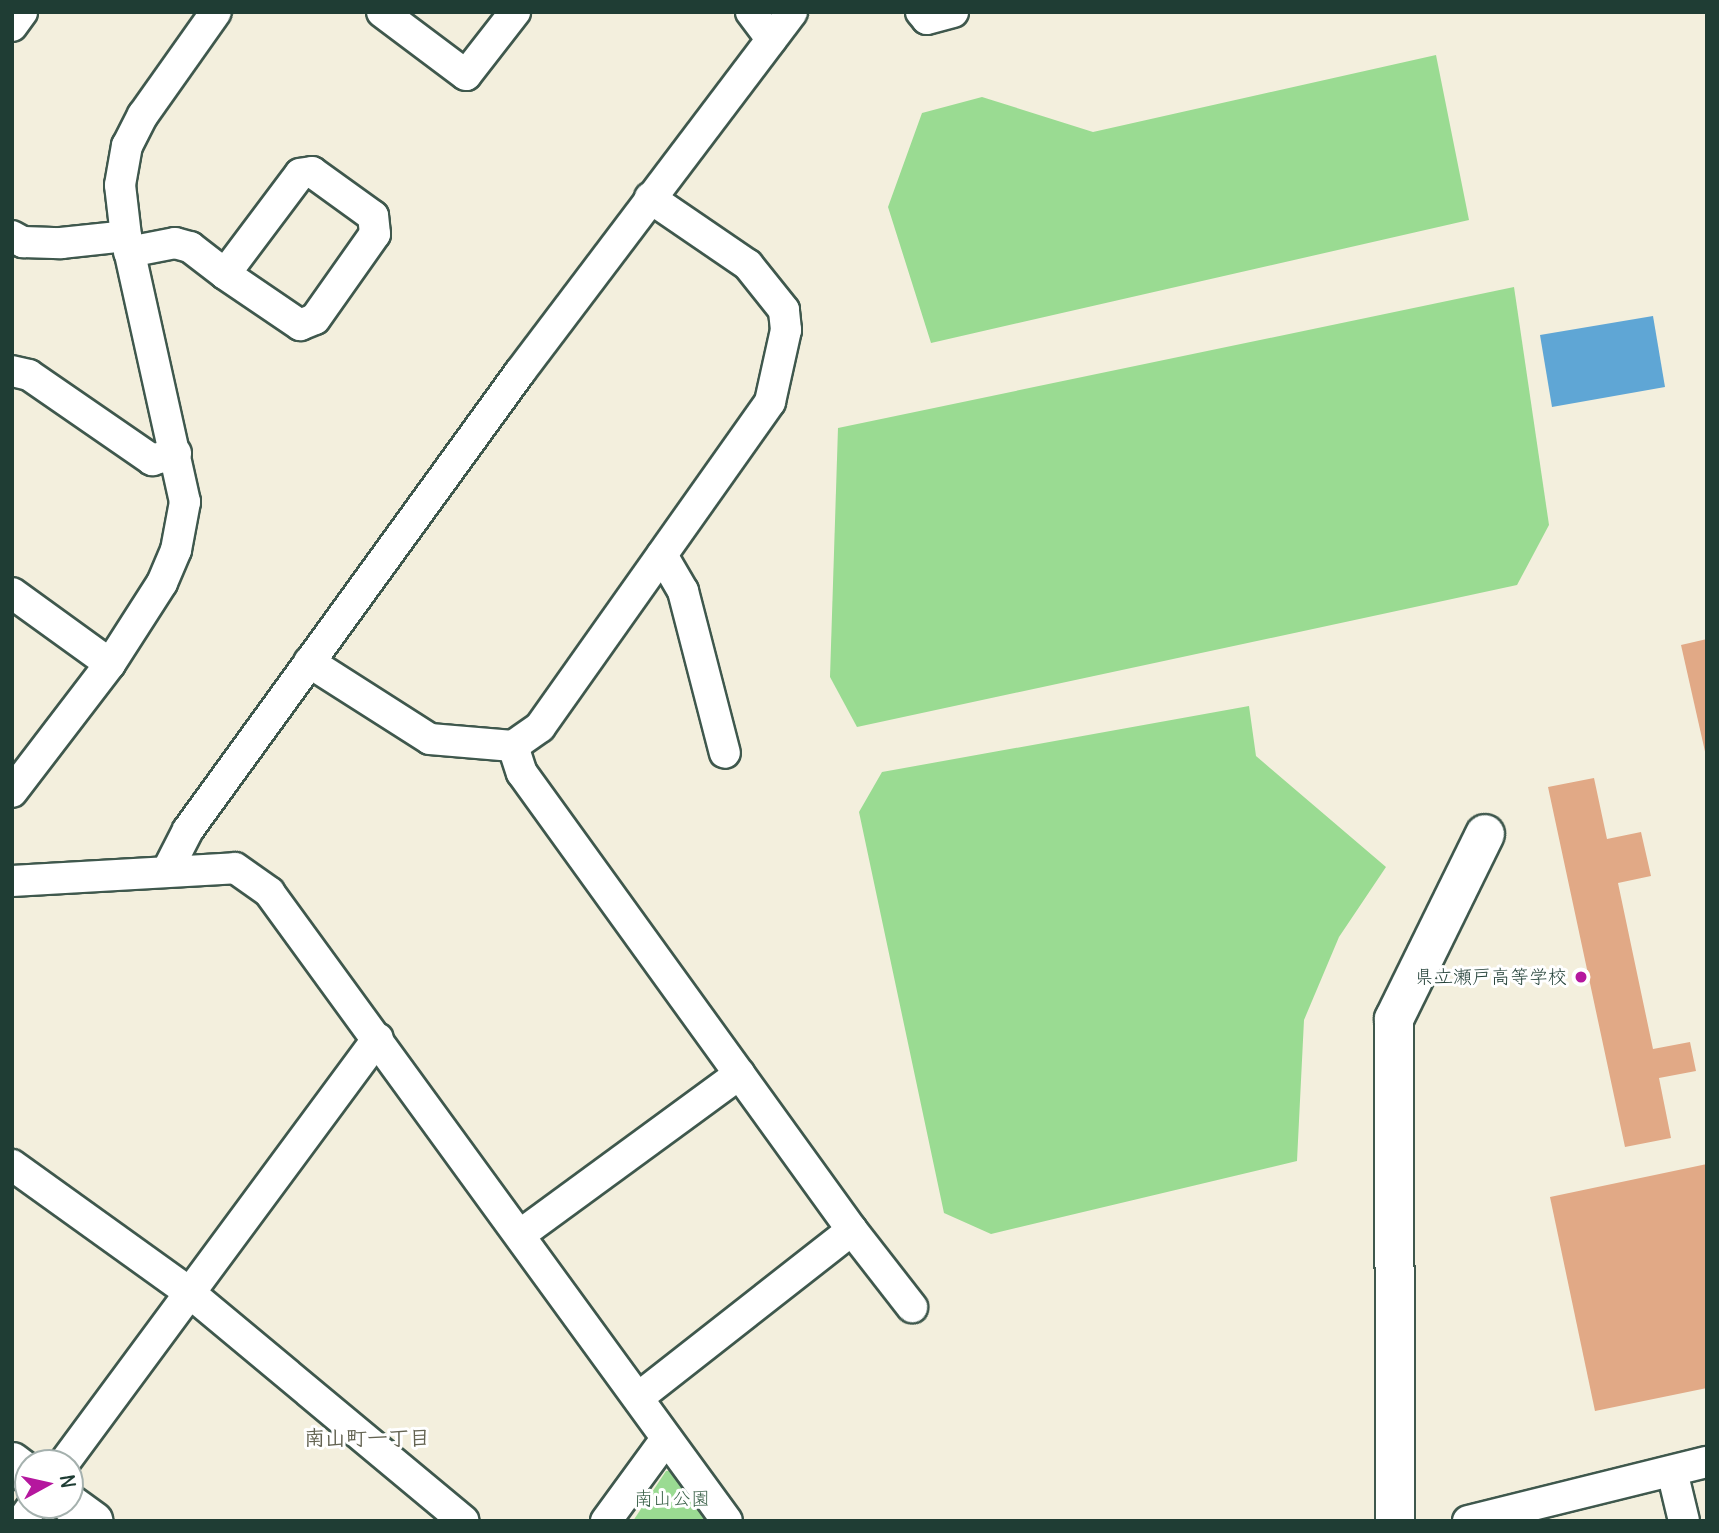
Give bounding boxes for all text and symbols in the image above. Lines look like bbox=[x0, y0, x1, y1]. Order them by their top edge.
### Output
place label: 県立瀬戸高等学校 bbox=[1415, 966, 1567, 988]
marker: 県立瀬戸高等学校 bbox=[1573, 969, 1589, 985]
district label: 南山町一丁目 bbox=[304, 1425, 430, 1451]
north arrow bbox=[14, 1449, 84, 1519]
text: N bbox=[55, 1473, 81, 1490]
park label: 南山公園 bbox=[634, 1488, 710, 1510]

